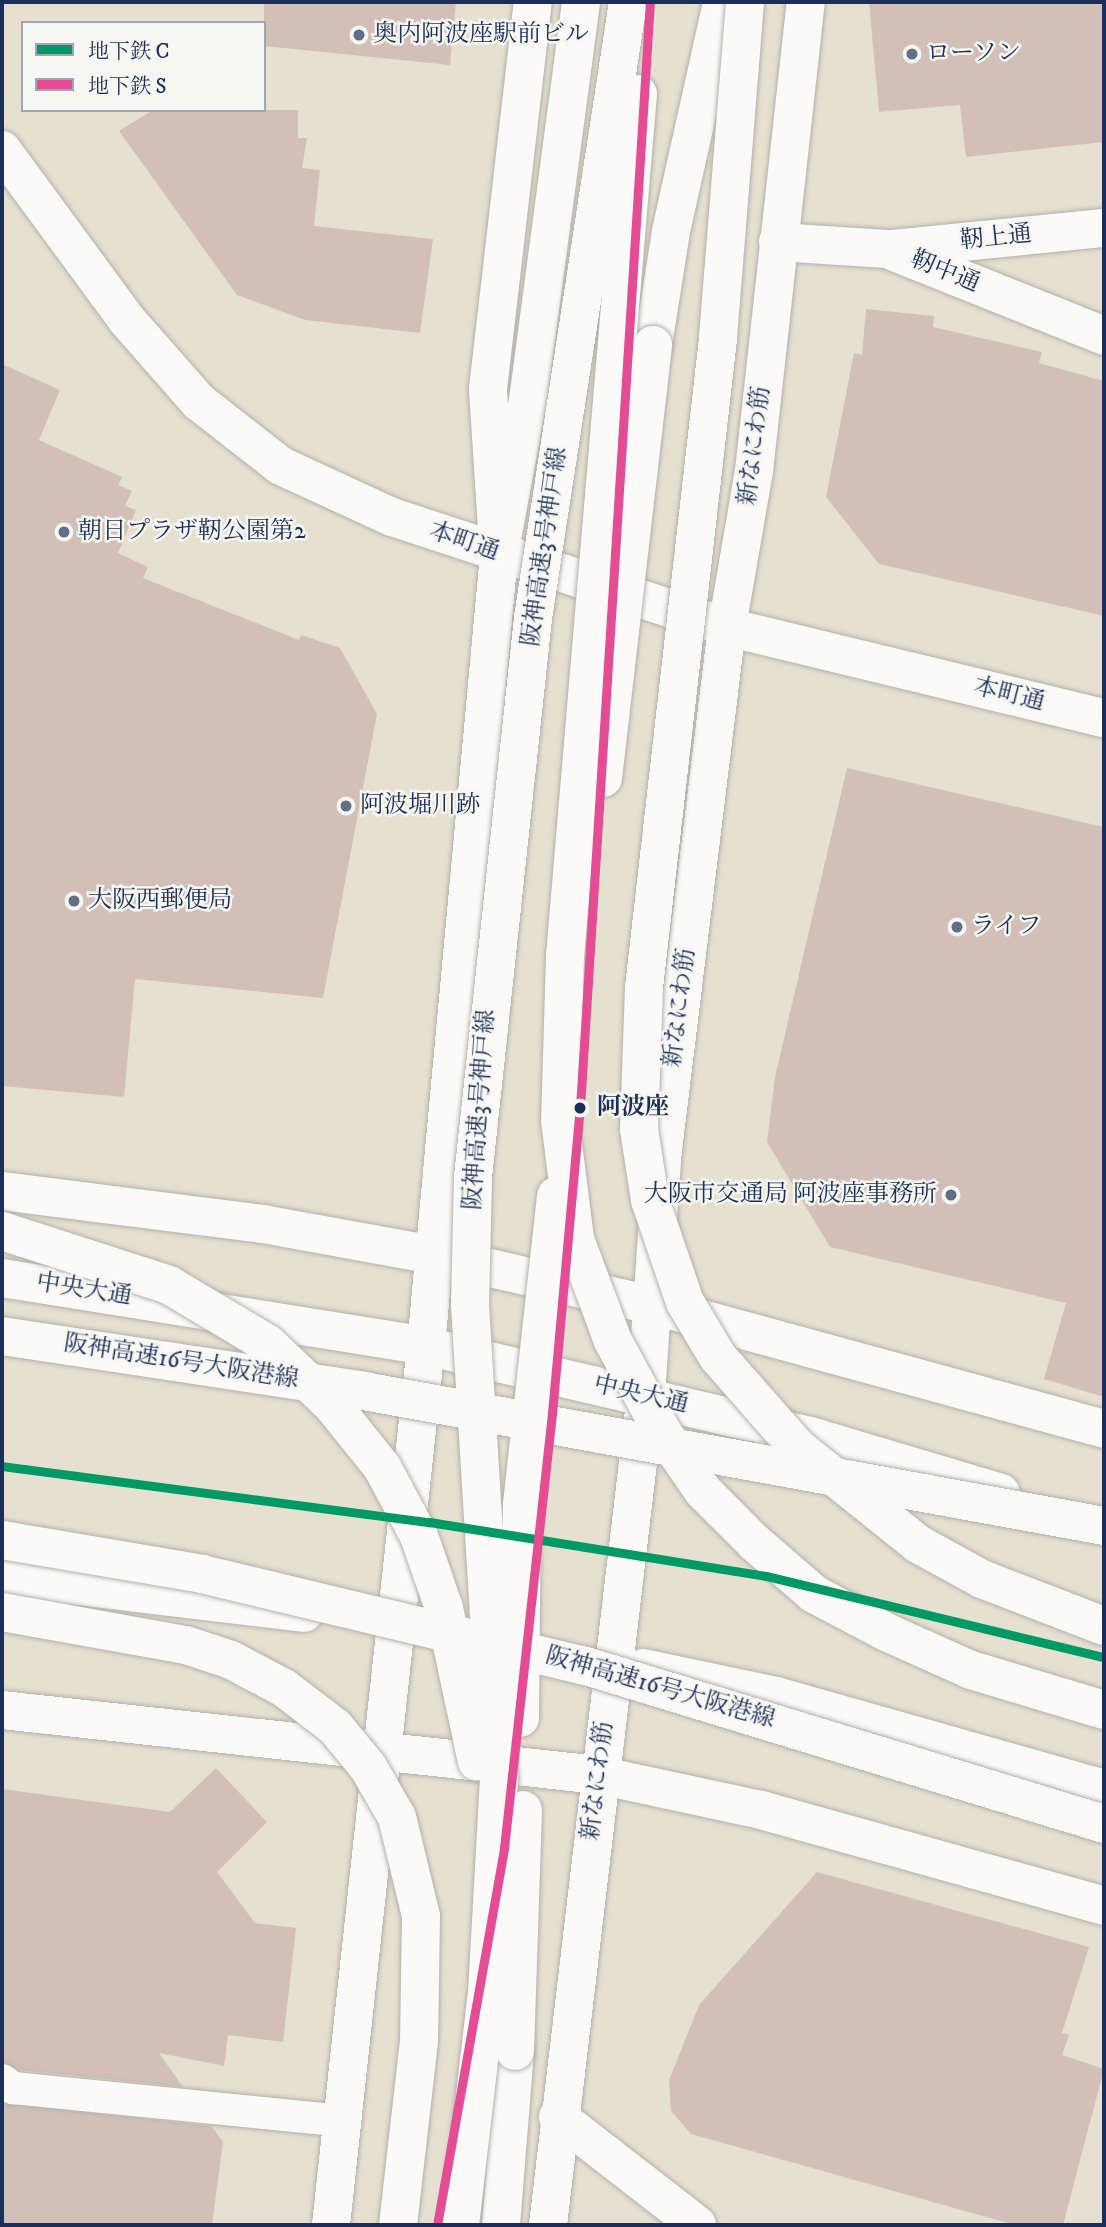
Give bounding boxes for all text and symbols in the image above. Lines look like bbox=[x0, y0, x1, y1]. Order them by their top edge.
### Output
legend bbox=[21, 21, 266, 112]
place label: 奥内阿波座駅前ビル bbox=[373, 21, 589, 49]
marker: 奥内阿波座駅前ビル bbox=[351, 27, 367, 43]
text: 地下鉄 C bbox=[88, 39, 169, 65]
place label: ローソン bbox=[926, 40, 1022, 68]
marker: ローソン bbox=[904, 46, 920, 62]
text: 地下鉄 S bbox=[88, 74, 167, 100]
street label: 靭上通 bbox=[959, 220, 1033, 256]
street label: 靭中通 bbox=[906, 245, 984, 299]
street label: 新なにわ筋 bbox=[733, 385, 777, 507]
street label: 阪神高速3号神戸線 bbox=[517, 445, 573, 649]
street label: 本町通 bbox=[425, 517, 503, 567]
place label: 朝日プラザ靭公園第2 bbox=[78, 518, 306, 546]
marker: 朝日プラザ靭公園第2 bbox=[56, 524, 72, 540]
street label: 本町通 bbox=[971, 672, 1047, 718]
place label: 阿波堀川跡 bbox=[360, 792, 480, 820]
marker: 阿波堀川跡 bbox=[338, 798, 354, 814]
place label: 大阪西郵便局 bbox=[88, 887, 232, 915]
marker: 大阪西郵便局 bbox=[66, 893, 82, 909]
place label: ライフ bbox=[971, 913, 1043, 941]
marker: ライフ bbox=[949, 919, 965, 935]
street label: 新なにわ筋 bbox=[658, 947, 702, 1069]
street label: 阪神高速3号神戸線 bbox=[459, 1009, 501, 1211]
place label: 阿波座 bbox=[597, 1094, 669, 1122]
marker: 阿波座 bbox=[569, 1097, 591, 1119]
place label: 大阪市交通局 阿波座事務所 bbox=[644, 1181, 937, 1209]
marker: 大阪市交通局 阿波座事務所 bbox=[943, 1187, 959, 1203]
street label: 中央大通 bbox=[34, 1268, 134, 1312]
street label: 阪神高速16号大阪港線 bbox=[62, 1329, 300, 1395]
street label: 中央大通 bbox=[591, 1370, 691, 1420]
street label: 阪神高速16号大阪港線 bbox=[542, 1641, 778, 1735]
street label: 新なにわ筋 bbox=[576, 1720, 620, 1842]

